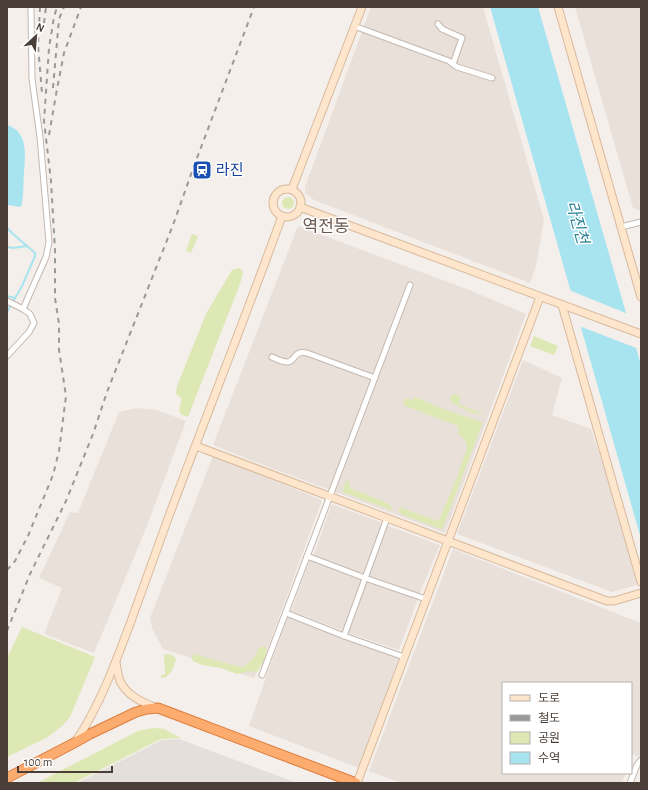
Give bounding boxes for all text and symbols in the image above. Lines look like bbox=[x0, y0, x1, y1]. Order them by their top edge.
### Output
north arrow bbox=[16, 16, 56, 56]
text: N bbox=[34, 21, 46, 34]
station icon: 라진 bbox=[191, 159, 213, 181]
place label: 라진 bbox=[216, 162, 244, 178]
water label: 라진천 bbox=[563, 199, 592, 248]
district label: 역전동 bbox=[303, 218, 349, 235]
legend bbox=[502, 682, 632, 774]
text: 도로 bbox=[538, 692, 560, 704]
text: 철도 bbox=[538, 712, 560, 724]
text: 공원 bbox=[538, 732, 560, 744]
scale bar bbox=[18, 748, 112, 774]
text: 수역 bbox=[538, 752, 560, 764]
text: 100 m bbox=[24, 756, 52, 768]

